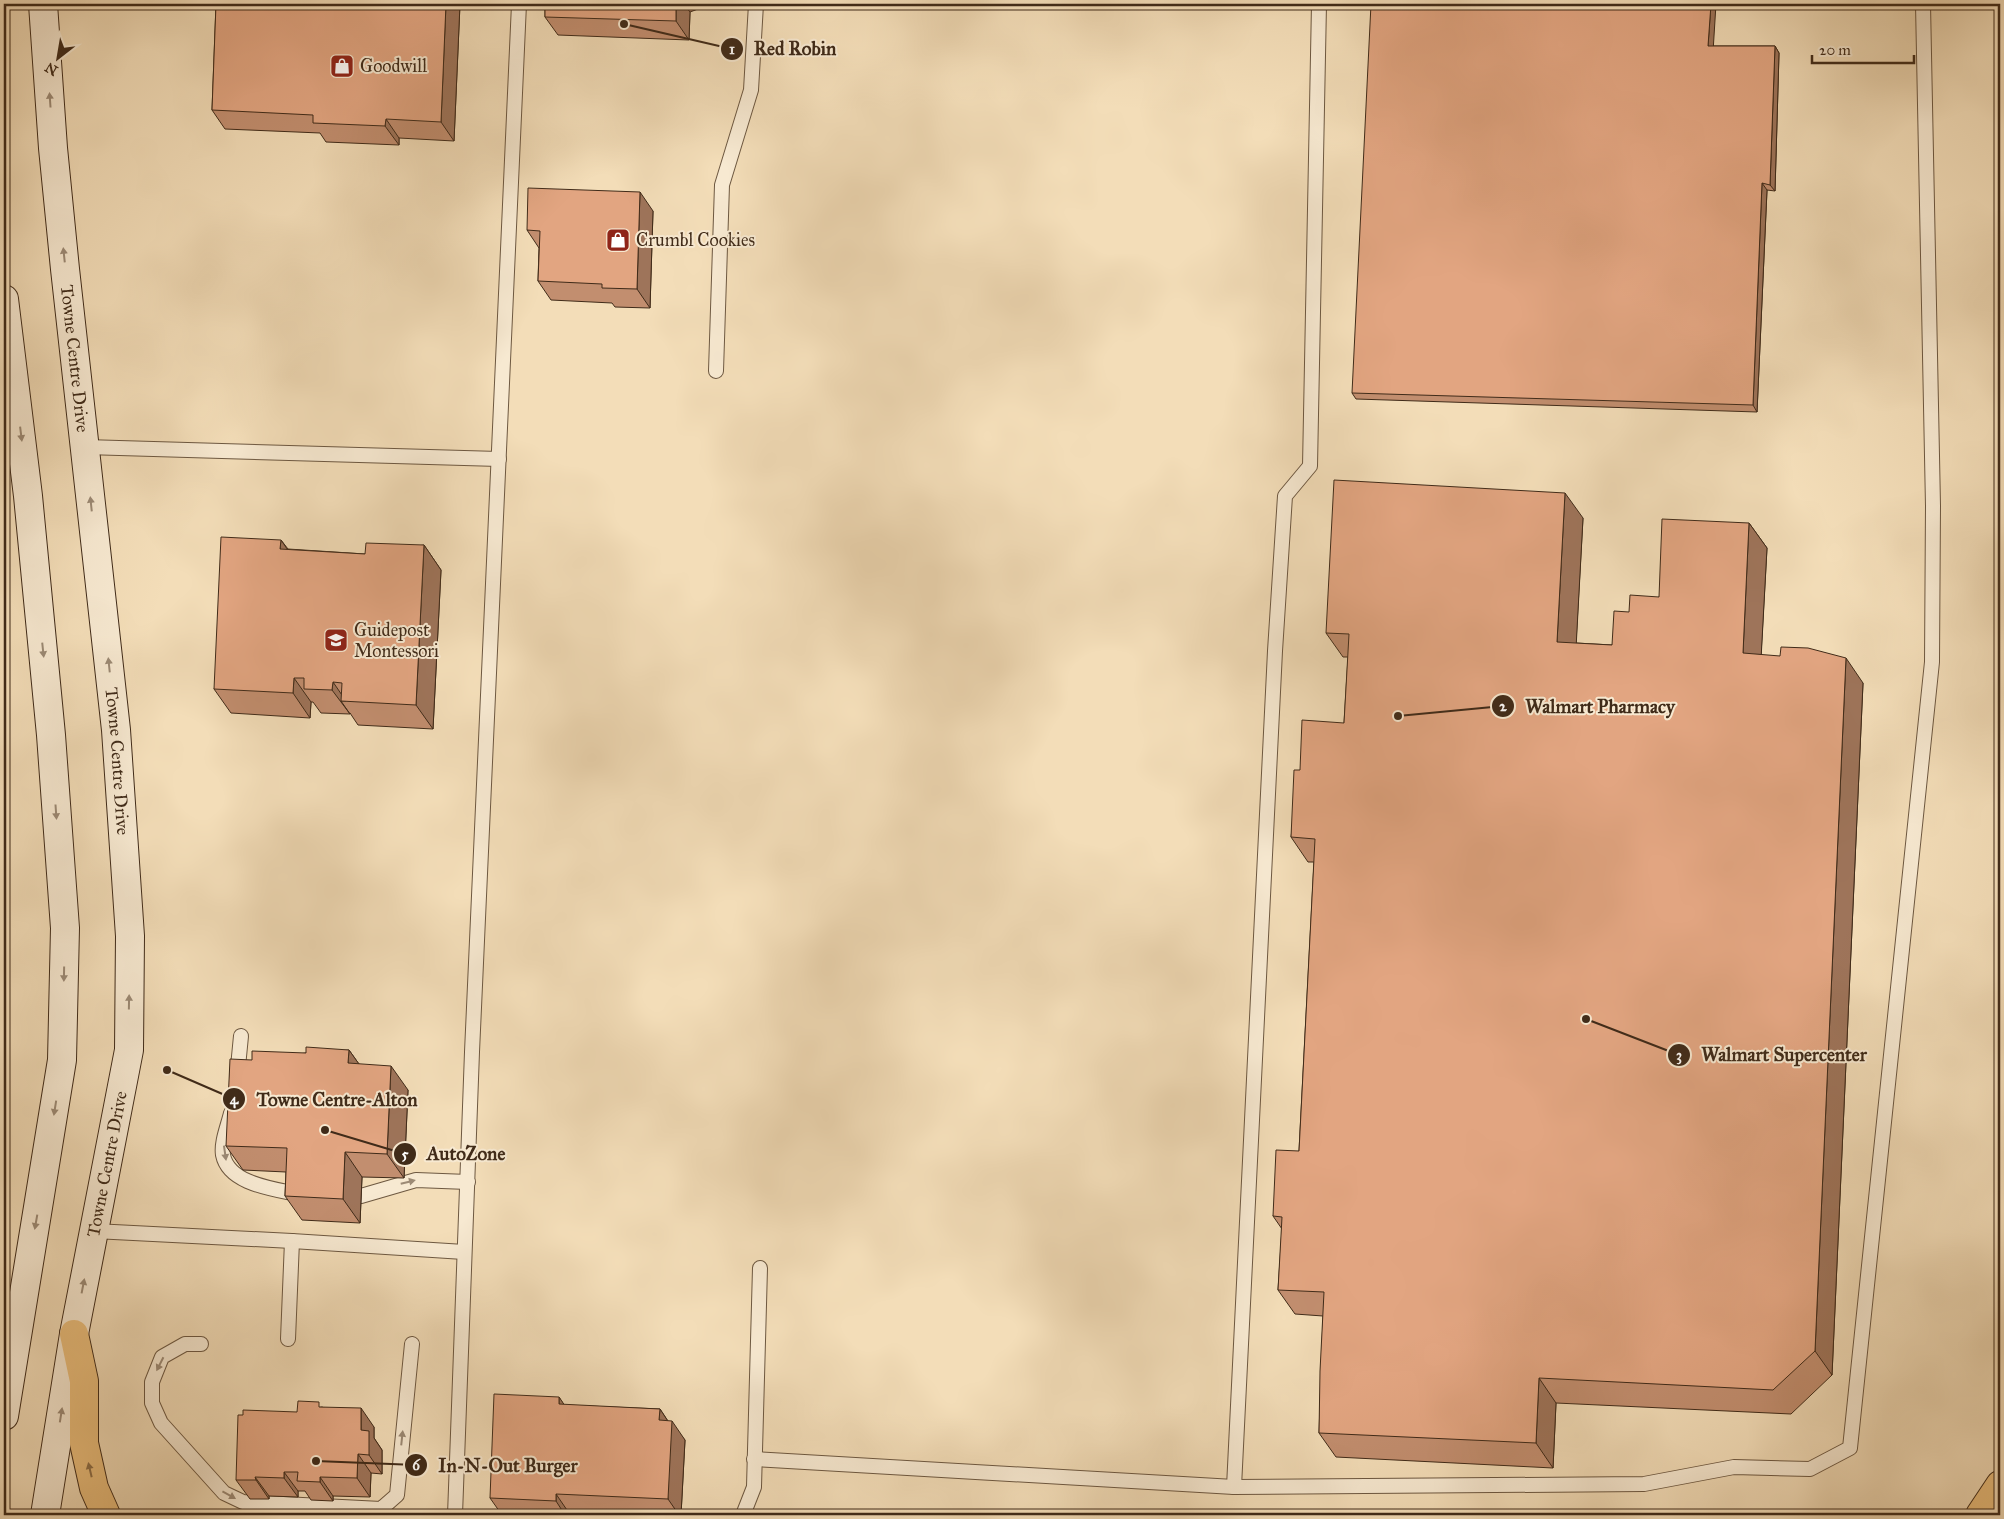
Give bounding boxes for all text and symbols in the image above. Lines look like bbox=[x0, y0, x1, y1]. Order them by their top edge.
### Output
north arrow bbox=[32, 32, 82, 82]
callout: Red Robin bbox=[719, 32, 847, 66]
scale bar bbox=[1812, 32, 1914, 64]
text: Red Robin bbox=[754, 37, 837, 60]
text: 1 bbox=[729, 40, 735, 58]
text: 20 m bbox=[1819, 41, 1851, 59]
shop icon: Goodwill bbox=[329, 53, 355, 79]
place label: Goodwill bbox=[360, 55, 427, 77]
text: N bbox=[42, 58, 61, 79]
one-way arrow bbox=[45, 92, 53, 108]
shop icon: Crumbl Cookies bbox=[605, 227, 631, 253]
place label: Crumbl Cookies bbox=[636, 229, 755, 251]
one-way arrow bbox=[60, 247, 68, 263]
street label: Towne Centre Drive bbox=[56, 284, 94, 433]
one-way arrow bbox=[17, 427, 25, 443]
one-way arrow bbox=[87, 495, 95, 511]
place label: Guidepost Montessori bbox=[354, 619, 439, 662]
school or university icon: Guidepost Montessori bbox=[323, 627, 349, 653]
one-way arrow bbox=[39, 642, 47, 658]
one-way arrow bbox=[105, 657, 113, 673]
street label: Towne Centre Drive bbox=[100, 686, 134, 836]
callout: Walmart Pharmacy bbox=[1490, 689, 1685, 723]
text: Walmart Pharmacy bbox=[1525, 695, 1676, 719]
text: 2 bbox=[1499, 697, 1507, 715]
one-way arrow bbox=[53, 804, 61, 820]
one-way arrow bbox=[60, 966, 68, 982]
one-way arrow bbox=[126, 993, 134, 1009]
callout: Walmart Supercenter bbox=[1667, 1038, 1877, 1072]
text: Walmart Supercenter bbox=[1701, 1043, 1868, 1067]
text: 3 bbox=[1676, 1046, 1682, 1065]
callout: Towne Centre-Alton bbox=[222, 1082, 428, 1116]
text: Towne Centre-Alton bbox=[256, 1088, 418, 1111]
street label: Towne Centre Drive bbox=[82, 1089, 132, 1239]
text: 4 bbox=[230, 1090, 239, 1109]
one-way arrow bbox=[50, 1100, 58, 1116]
callout: AutoZone bbox=[392, 1137, 516, 1171]
text: AutoZone bbox=[425, 1142, 505, 1165]
one-way arrow bbox=[221, 1145, 229, 1161]
text: 5 bbox=[402, 1145, 409, 1163]
one-way arrow bbox=[400, 1178, 415, 1186]
one-way arrow bbox=[32, 1215, 40, 1231]
one-way arrow bbox=[80, 1278, 88, 1294]
one-way arrow bbox=[156, 1357, 164, 1371]
one-way arrow bbox=[58, 1407, 66, 1423]
one-way arrow bbox=[399, 1430, 407, 1446]
callout: In-N-Out Burger bbox=[403, 1448, 588, 1482]
text: In-N-Out Burger bbox=[438, 1454, 579, 1478]
text: 6 bbox=[412, 1456, 421, 1474]
one-way arrow bbox=[86, 1462, 94, 1477]
one-way arrow bbox=[221, 1491, 236, 1499]

